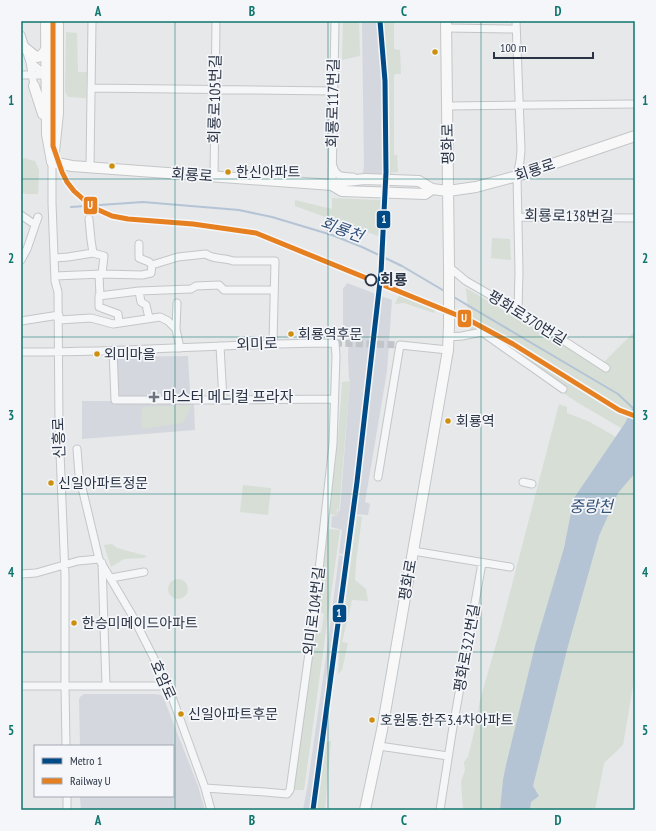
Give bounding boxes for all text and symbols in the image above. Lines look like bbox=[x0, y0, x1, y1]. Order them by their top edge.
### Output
text: A bbox=[94, 3, 102, 20]
text: B bbox=[249, 3, 255, 20]
text: C bbox=[401, 3, 407, 20]
text: D bbox=[555, 3, 562, 20]
scale bar bbox=[494, 34, 593, 60]
text: 100 m bbox=[500, 40, 527, 55]
unlabelled marker bbox=[430, 47, 440, 57]
street label: 회룡로105번길 bbox=[204, 54, 225, 144]
street label: 회룡로117번길 bbox=[322, 58, 343, 148]
text: 1 bbox=[8, 92, 14, 109]
text: 1 bbox=[642, 92, 648, 109]
street label: 평화로 bbox=[438, 123, 457, 165]
street label: 회룡로 bbox=[512, 154, 557, 185]
unlabelled marker bbox=[107, 161, 117, 171]
place label: 한신아파트 bbox=[236, 163, 301, 181]
street label: 회룡로 bbox=[171, 164, 213, 185]
marker: 한신아파트 bbox=[223, 167, 233, 177]
line badge: U bbox=[83, 196, 98, 215]
text: U bbox=[87, 198, 93, 212]
street label: 회룡로138번길 bbox=[524, 205, 614, 226]
line badge: 1 bbox=[376, 210, 391, 229]
water label: 회룡천 bbox=[318, 212, 368, 247]
text: 1 bbox=[381, 212, 387, 226]
text: 2 bbox=[8, 250, 14, 267]
text: 2 bbox=[642, 250, 648, 267]
place label: 회룡 bbox=[380, 270, 408, 289]
marker: 회룡 bbox=[364, 273, 378, 287]
street label: 평화로370번길 bbox=[484, 286, 570, 349]
line badge: U bbox=[457, 309, 472, 328]
text: U bbox=[461, 311, 467, 325]
place label: 회룡역후문 bbox=[298, 325, 363, 343]
marker: 회룡역후문 bbox=[286, 329, 296, 339]
street label: 외미로 bbox=[236, 333, 278, 354]
place label: 외미마을 bbox=[104, 345, 156, 363]
marker: 외미마을 bbox=[92, 349, 102, 359]
place label: 마스터 메디컬 프라자 bbox=[163, 387, 294, 406]
marker: 마스터 메디컬 프라자 bbox=[148, 391, 160, 403]
text: 3 bbox=[8, 407, 14, 424]
text: 3 bbox=[642, 407, 648, 424]
place label: 회룡역 bbox=[456, 412, 495, 430]
marker: 회룡역 bbox=[443, 416, 453, 426]
street label: 신흥로 bbox=[48, 417, 69, 459]
place label: 신일아파트정문 bbox=[58, 474, 148, 492]
marker: 신일아파트정문 bbox=[46, 478, 56, 488]
water label: 중랑천 bbox=[569, 496, 615, 516]
street label: 평화로 bbox=[395, 558, 420, 602]
text: 4 bbox=[8, 564, 15, 581]
text: 4 bbox=[642, 564, 649, 581]
street label: 외미로104번길 bbox=[299, 565, 328, 656]
street label: 평화로322번길 bbox=[449, 602, 484, 694]
line badge: 1 bbox=[332, 604, 347, 623]
text: 1 bbox=[336, 606, 342, 620]
place label: 한승미메이드아파트 bbox=[82, 614, 198, 632]
marker: 한승미메이드아파트 bbox=[69, 618, 79, 628]
street label: 호암로 bbox=[146, 657, 181, 703]
place label: 신일아파트후문 bbox=[188, 705, 278, 723]
marker: 신일아파트후문 bbox=[176, 709, 186, 719]
place label: 호원동.한주3.4차아파트 bbox=[380, 711, 514, 729]
marker: 호원동.한주3.4차아파트 bbox=[367, 715, 377, 725]
text: 5 bbox=[8, 722, 14, 739]
text: 5 bbox=[642, 722, 648, 739]
legend bbox=[34, 745, 174, 797]
text: Metro 1 bbox=[70, 753, 102, 768]
text: Railway U bbox=[70, 773, 111, 788]
text: A bbox=[94, 812, 102, 829]
text: B bbox=[249, 812, 255, 829]
text: C bbox=[401, 812, 407, 829]
text: D bbox=[555, 812, 562, 829]

